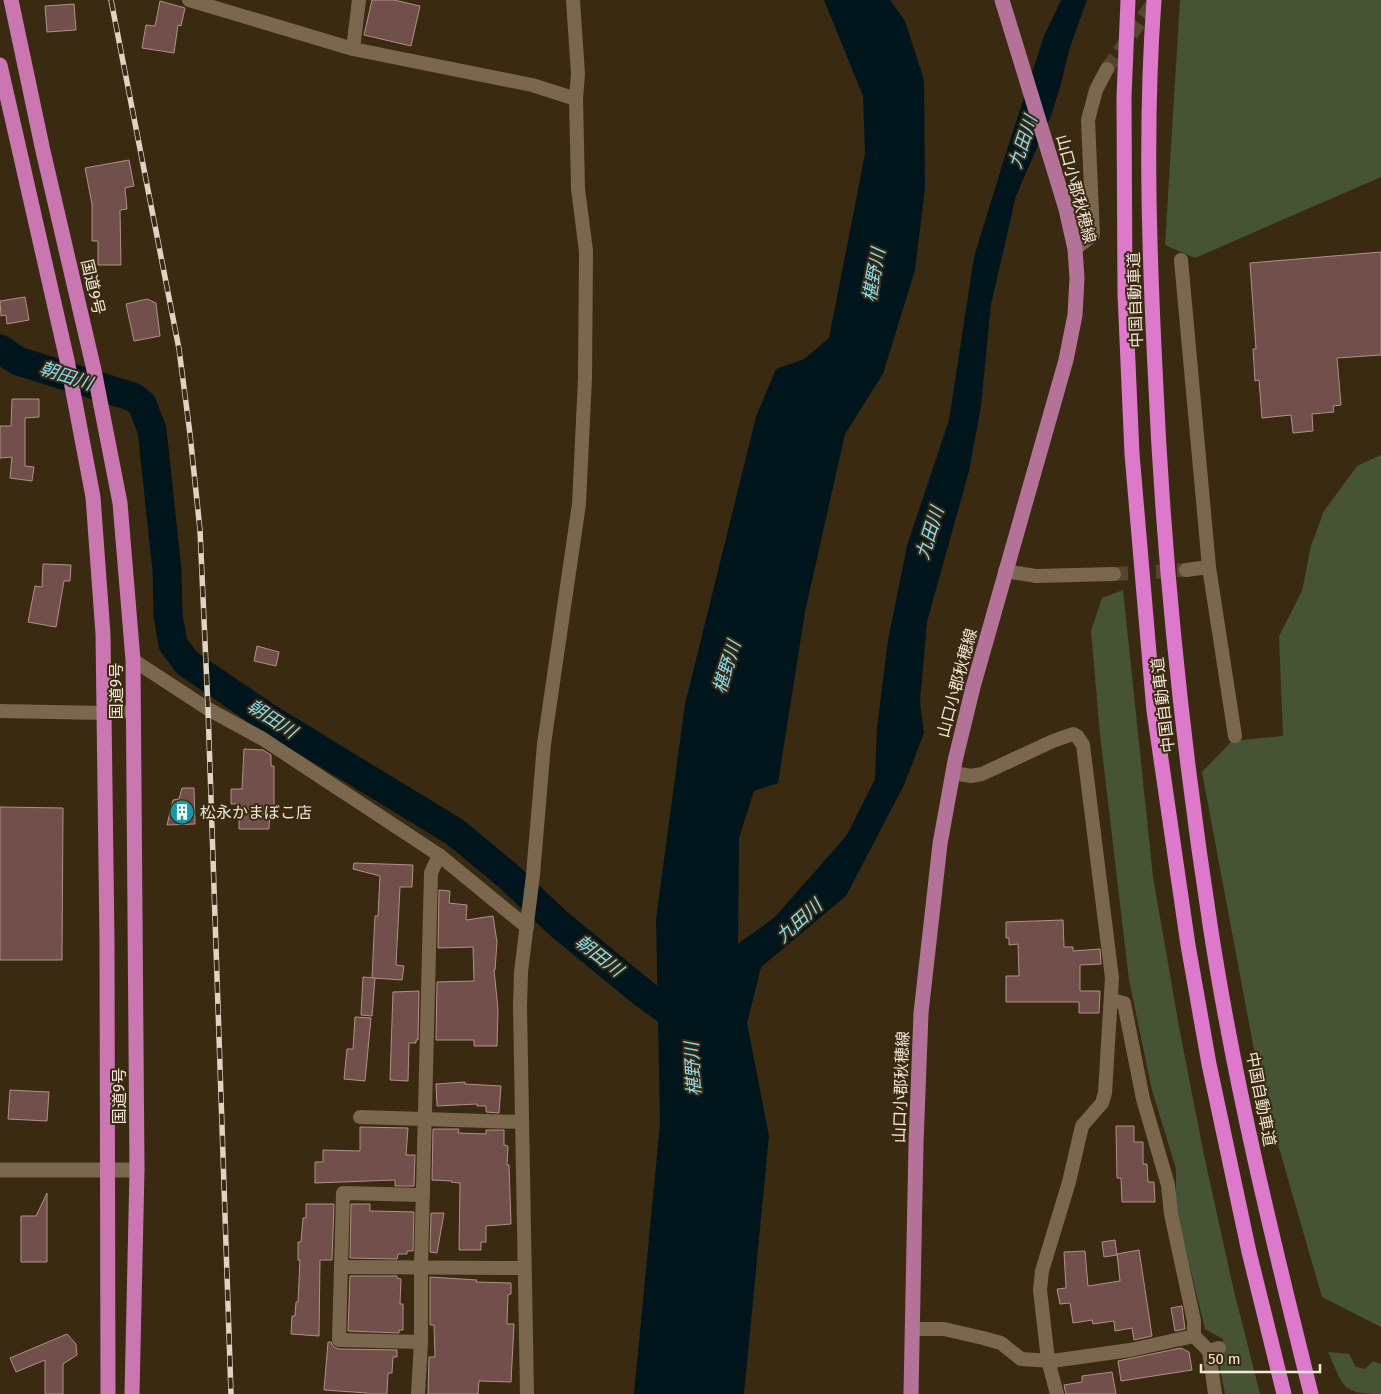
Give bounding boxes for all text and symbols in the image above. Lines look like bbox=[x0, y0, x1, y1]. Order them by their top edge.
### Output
water label: 九田川 bbox=[1004, 111, 1042, 171]
street label: 山口小郡秋穂線 bbox=[1052, 132, 1100, 246]
water label: 椹野川 bbox=[858, 245, 890, 303]
street label: 中国自動車道 bbox=[1124, 252, 1146, 348]
street label: 国道9号 bbox=[77, 257, 109, 317]
water label: 朝田川 bbox=[37, 357, 97, 395]
water label: 九田川 bbox=[912, 502, 949, 562]
street label: 山口小郡秋穂線 bbox=[933, 626, 981, 740]
water label: 椹野川 bbox=[709, 636, 746, 696]
street label: 中国自動車道 bbox=[1148, 656, 1178, 754]
street label: 国道9号 bbox=[107, 663, 126, 719]
water label: 朝田川 bbox=[243, 695, 302, 744]
building icon: 松永かまぼこ店 bbox=[169, 799, 195, 825]
place label: 松永かまぼこ店 bbox=[200, 803, 312, 822]
water label: 九田川 bbox=[772, 893, 828, 947]
water label: 朝田川 bbox=[571, 931, 629, 983]
street label: 山口小郡秋穂線 bbox=[890, 1031, 912, 1143]
water label: 椹野川 bbox=[680, 1039, 705, 1097]
street label: 中国自動車道 bbox=[1243, 1050, 1279, 1148]
street label: 国道9号 bbox=[110, 1068, 129, 1124]
scale bar bbox=[1201, 1342, 1320, 1374]
text: 50 m bbox=[1208, 1350, 1241, 1368]

